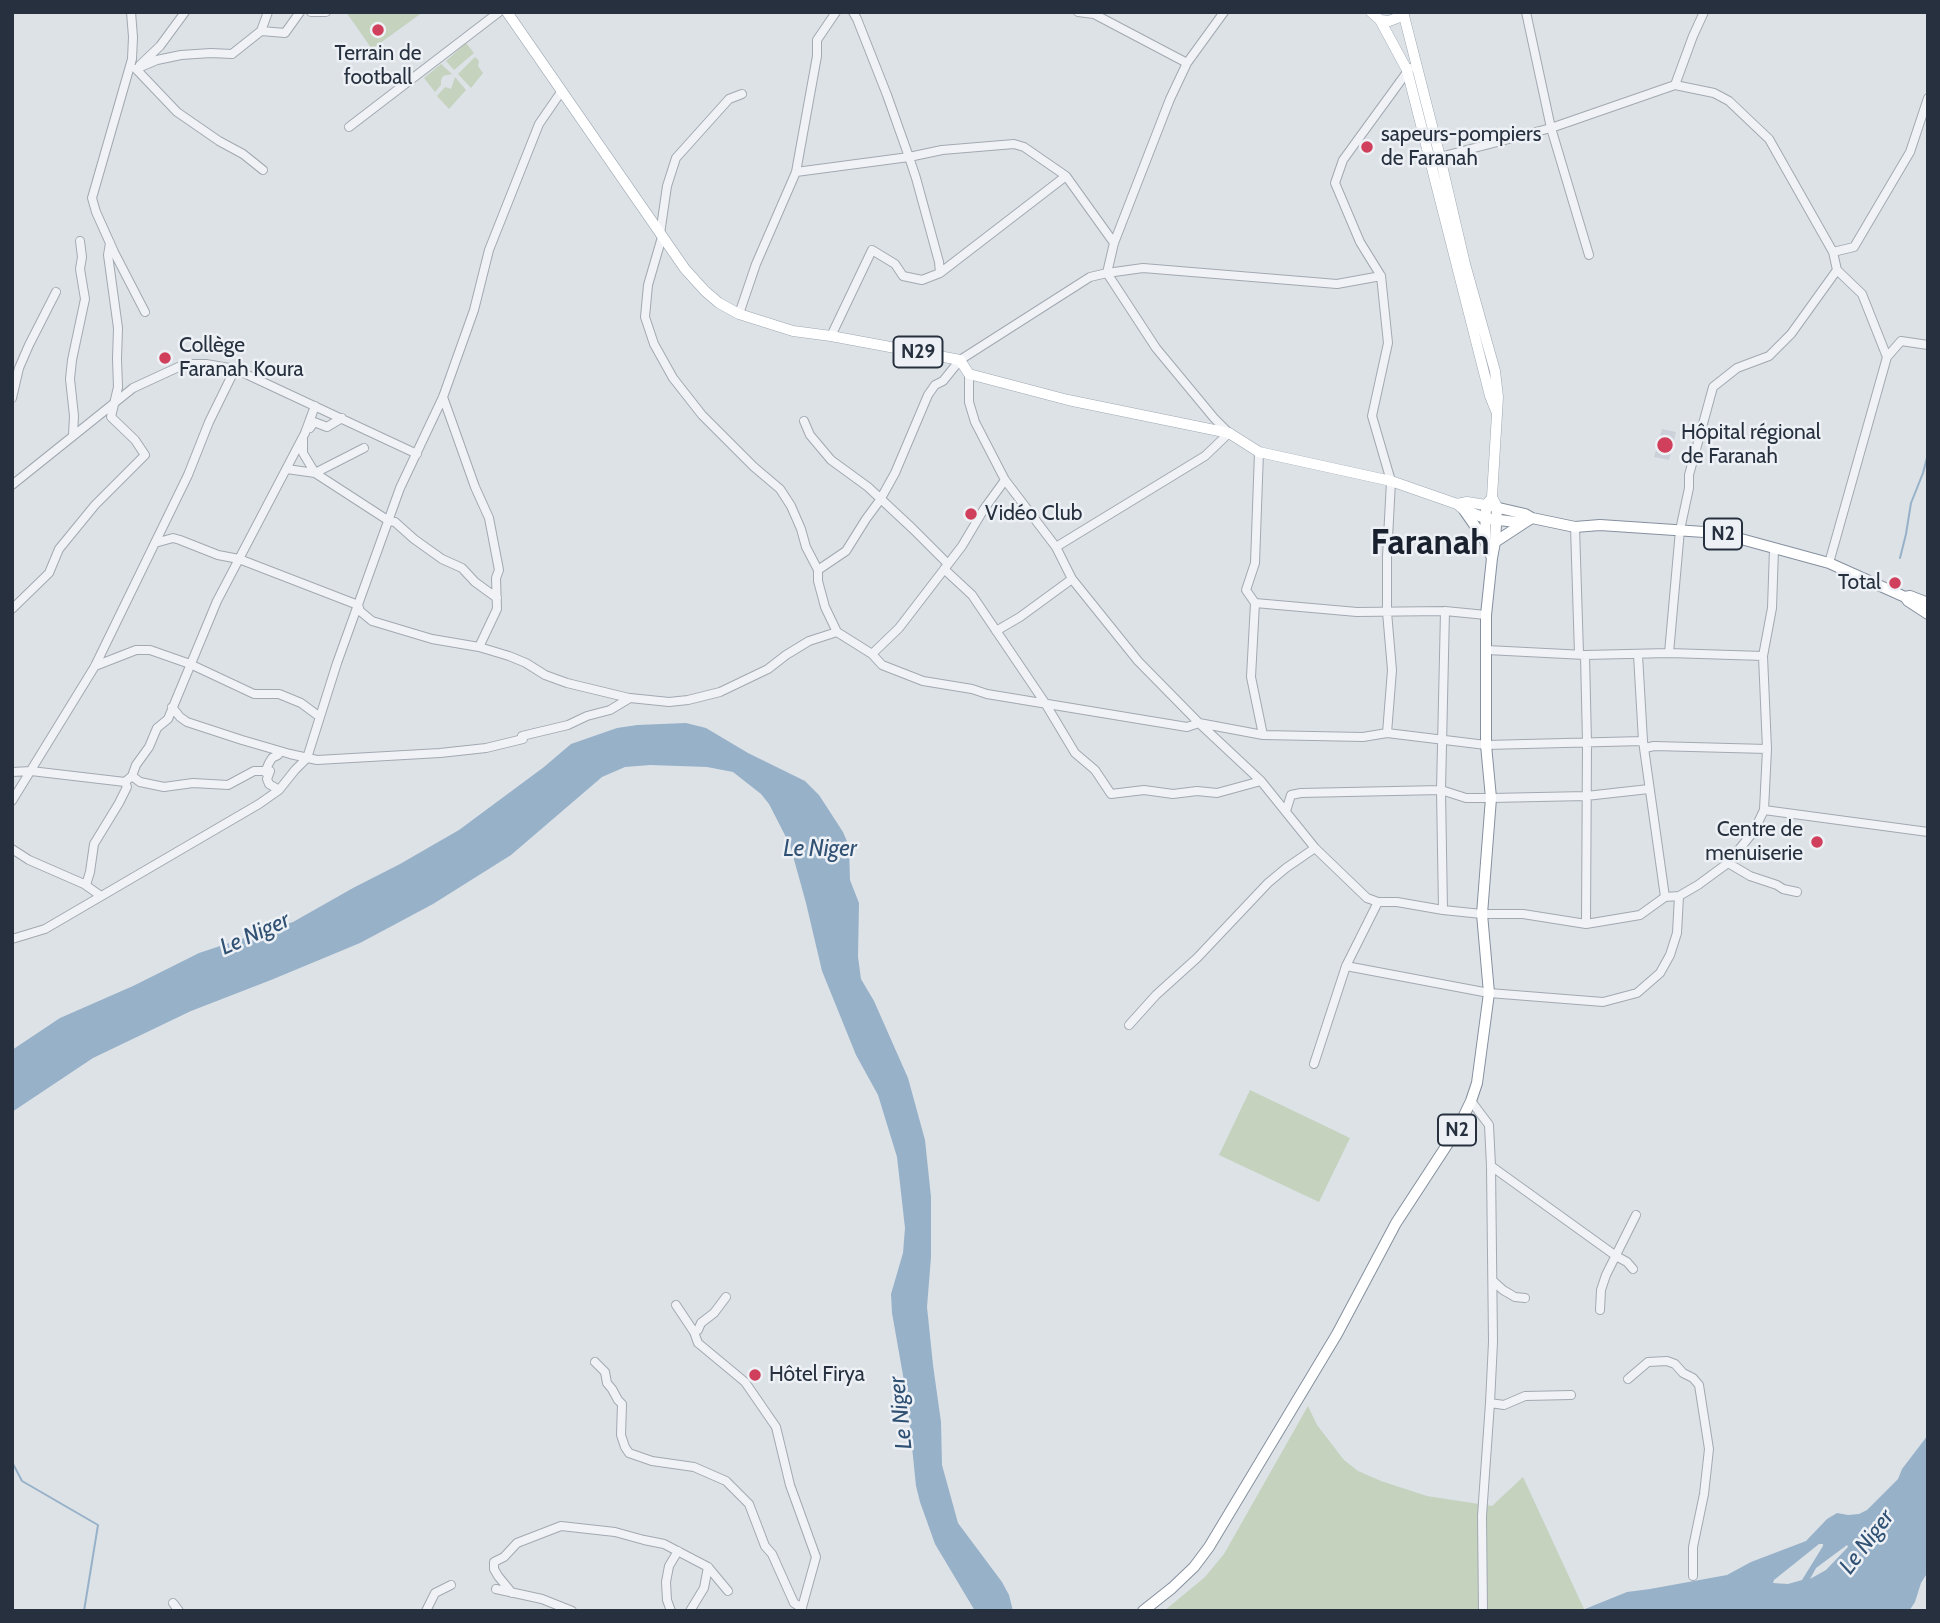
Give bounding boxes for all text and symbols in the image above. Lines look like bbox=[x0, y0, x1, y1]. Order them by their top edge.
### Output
marker: Terrain de football bbox=[370, 22, 386, 38]
place label: Terrain de football bbox=[335, 41, 421, 91]
place label: sapeurs-pompiers de Faranah bbox=[1381, 122, 1541, 172]
marker: sapeurs-pompiers de Faranah bbox=[1359, 139, 1375, 155]
place label: Collège Faranah Koura bbox=[179, 333, 304, 383]
road number: N29 bbox=[894, 336, 942, 368]
marker: Collège Faranah Koura bbox=[157, 350, 173, 366]
place label: Hôpital régional de Faranah bbox=[1681, 420, 1821, 470]
marker: Hôpital régional de Faranah bbox=[1655, 435, 1675, 455]
place label: Vidéo Club bbox=[985, 501, 1082, 527]
marker: Vidéo Club bbox=[963, 506, 979, 522]
road number: N2 bbox=[1704, 519, 1742, 550]
district label: Faranah bbox=[1370, 523, 1490, 565]
place label: Total bbox=[1838, 570, 1881, 596]
marker: Total bbox=[1887, 575, 1903, 591]
place label: Centre de menuiserie bbox=[1705, 817, 1803, 867]
marker: Centre de menuiserie bbox=[1809, 834, 1825, 850]
water label: Le Niger bbox=[783, 835, 857, 863]
water label: Le Niger bbox=[216, 906, 294, 962]
road number: N2 bbox=[1438, 1114, 1476, 1146]
place label: Hôtel Firya bbox=[769, 1362, 865, 1388]
marker: Hôtel Firya bbox=[747, 1367, 763, 1383]
water label: Le Niger bbox=[883, 1375, 919, 1451]
water label: Le Niger bbox=[1834, 1504, 1900, 1580]

